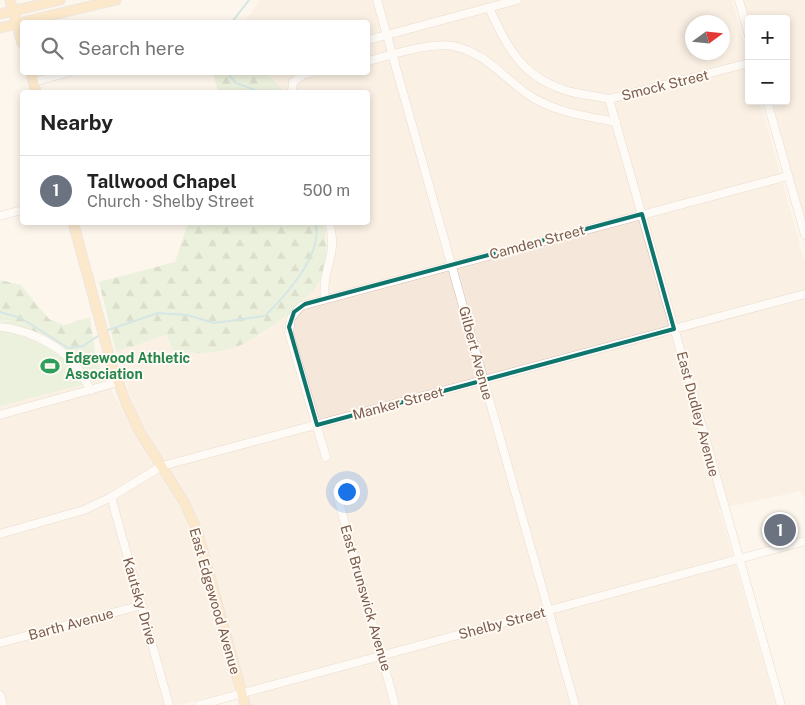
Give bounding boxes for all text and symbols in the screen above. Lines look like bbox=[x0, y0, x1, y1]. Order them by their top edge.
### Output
north arrow bbox=[685, 15, 730, 60]
map controls bbox=[745, 15, 790, 105]
button: + bbox=[745, 15, 790, 60]
search box bbox=[20, 20, 370, 75]
icon: search bbox=[38, 34, 66, 62]
text: Search here bbox=[78, 37, 185, 59]
button: − bbox=[745, 60, 790, 105]
street label: Smock Street bbox=[620, 66, 710, 104]
text: Nearby bbox=[40, 110, 113, 135]
text: Tallwood Chapel bbox=[87, 170, 237, 192]
text: 1 bbox=[53, 181, 59, 200]
text: 500 m bbox=[303, 181, 350, 200]
text: Church · Shelby Street bbox=[87, 192, 254, 211]
street label: Camden Street bbox=[488, 222, 586, 262]
street label: Gilbert Avenue bbox=[456, 304, 496, 402]
place label: Edgewood Athletic Association bbox=[65, 350, 191, 382]
street label: East Dudley Avenue bbox=[674, 350, 722, 478]
sports icon: Edgewood Athletic Association bbox=[39, 355, 61, 377]
street label: Manker Street bbox=[351, 383, 445, 423]
your location bbox=[334, 479, 360, 505]
pin: 1 bbox=[764, 511, 796, 549]
street label: East Brunswick Avenue bbox=[337, 523, 395, 673]
street label: East Edgewood Avenue bbox=[186, 526, 244, 676]
street label: Kautsky Drive bbox=[120, 555, 160, 647]
street label: Shelby Street bbox=[457, 604, 547, 642]
street label: Barth Avenue bbox=[27, 605, 115, 643]

